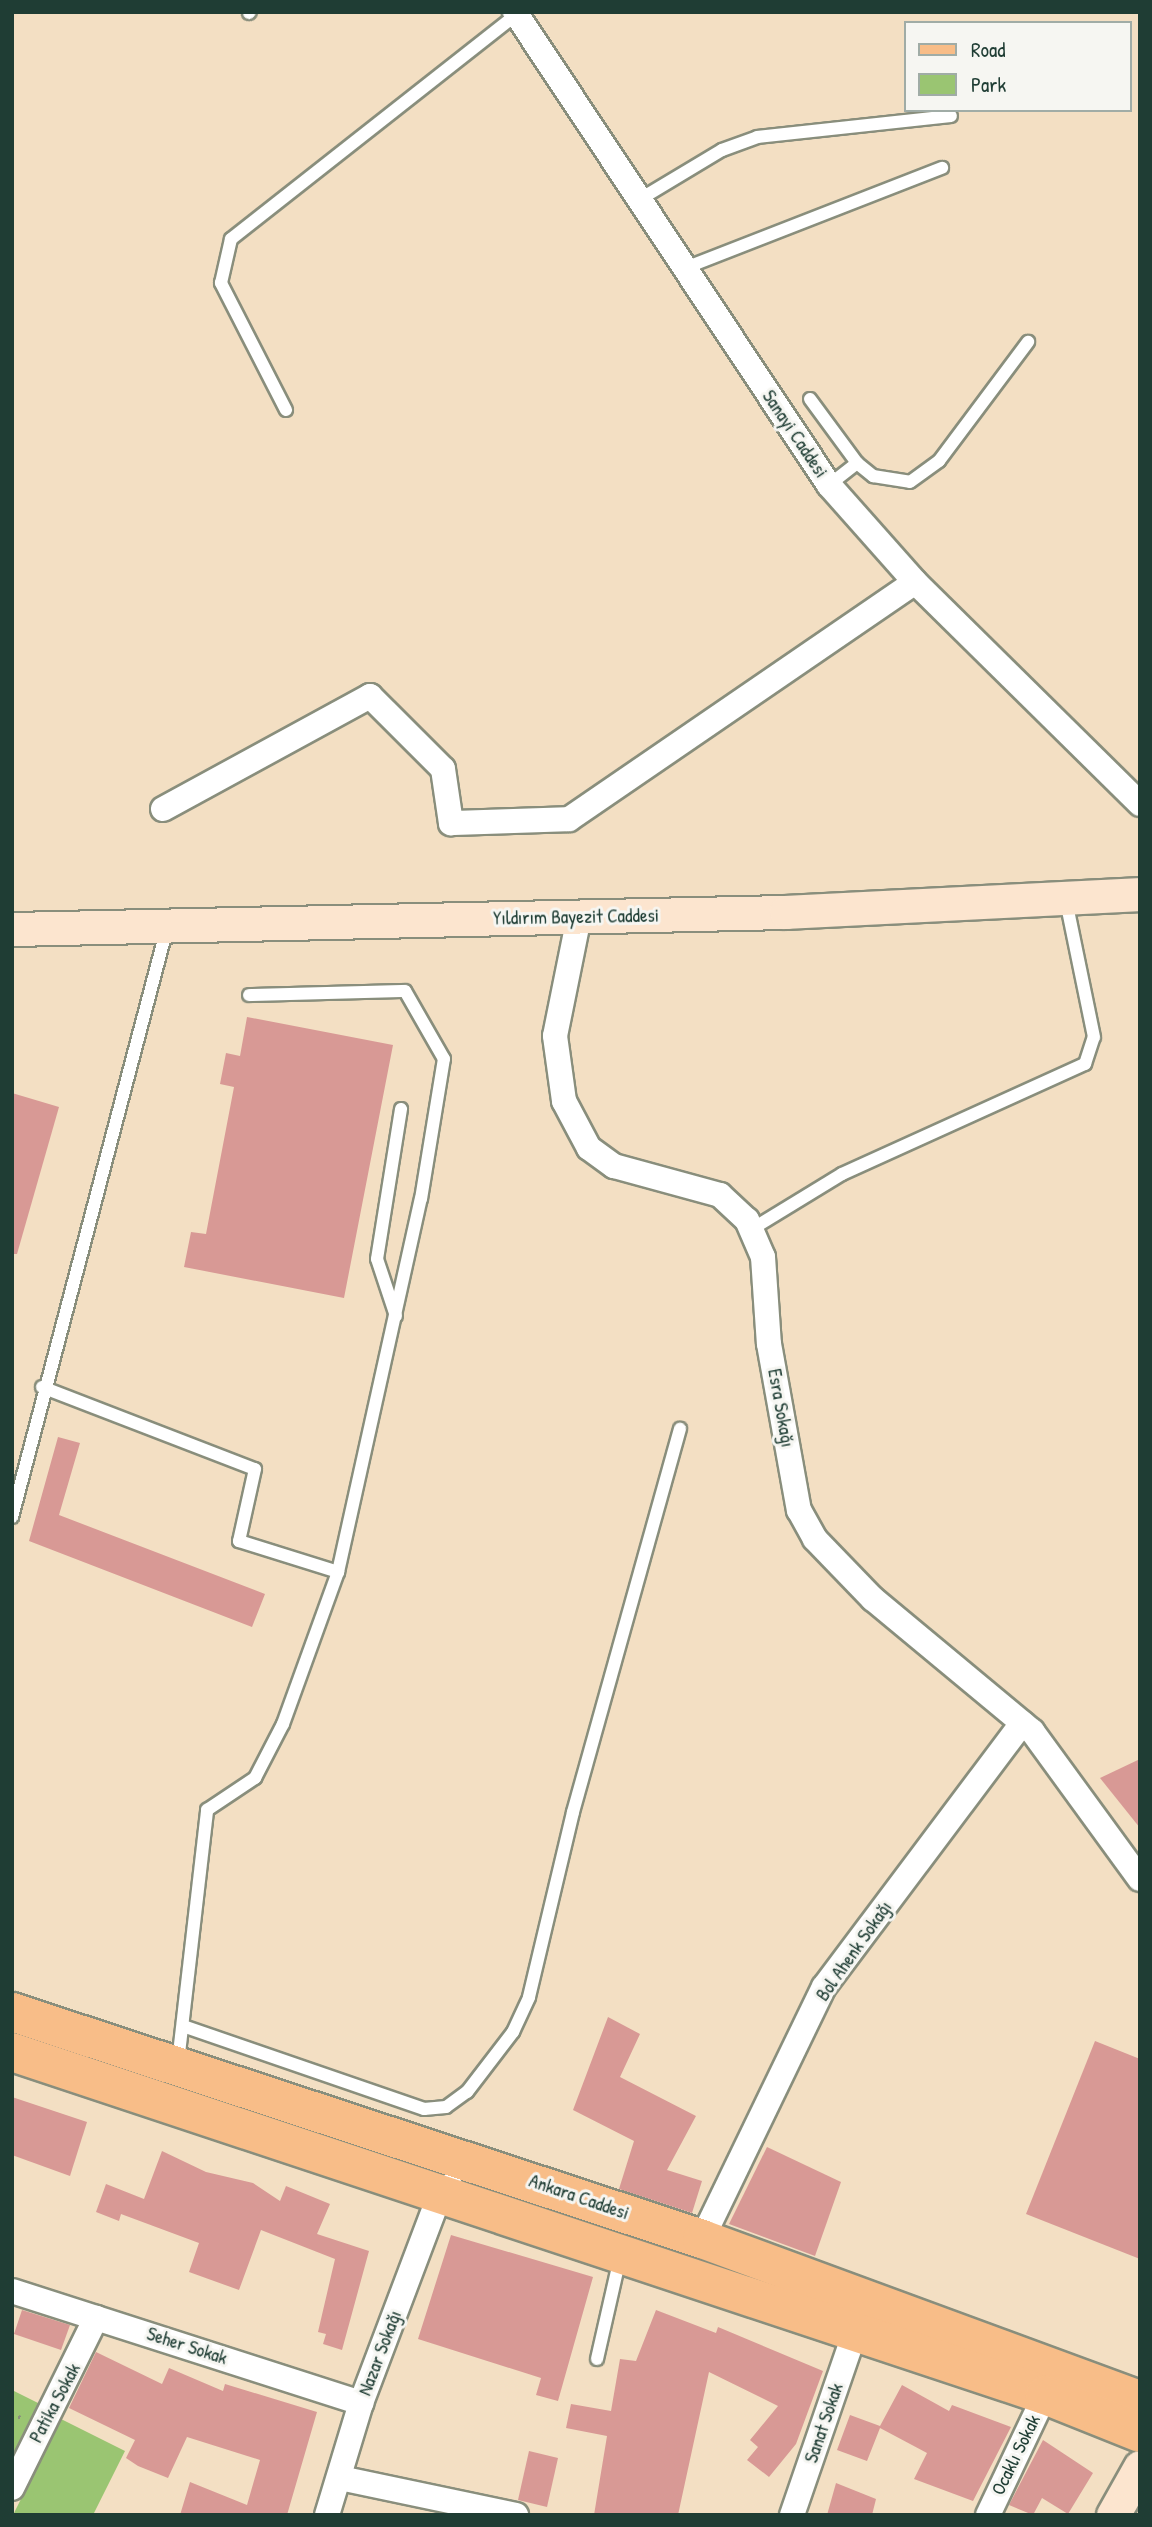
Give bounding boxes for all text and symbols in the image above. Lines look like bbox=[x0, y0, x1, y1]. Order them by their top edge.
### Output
legend bbox=[904, 21, 1131, 112]
text: Road bbox=[971, 35, 1005, 64]
text: Park bbox=[971, 70, 1006, 99]
street label: Sanayi Caddesi bbox=[757, 386, 833, 482]
street label: Yıldırım Bayezit Caddesi bbox=[493, 904, 659, 930]
street label: Esra Sokağı bbox=[763, 1367, 799, 1449]
street label: Bol Ahenk Sokağı bbox=[811, 1897, 897, 2005]
street label: Ankara Caddesi bbox=[526, 2169, 632, 2225]
street label: Nazar Sokağı bbox=[353, 2307, 407, 2399]
street label: Seher Sokak bbox=[144, 2322, 230, 2370]
street label: Patika Sokak bbox=[25, 2359, 85, 2447]
street label: Sanat Sokak bbox=[800, 2380, 848, 2466]
street label: Ocaklı Sokak bbox=[987, 2411, 1045, 2499]

